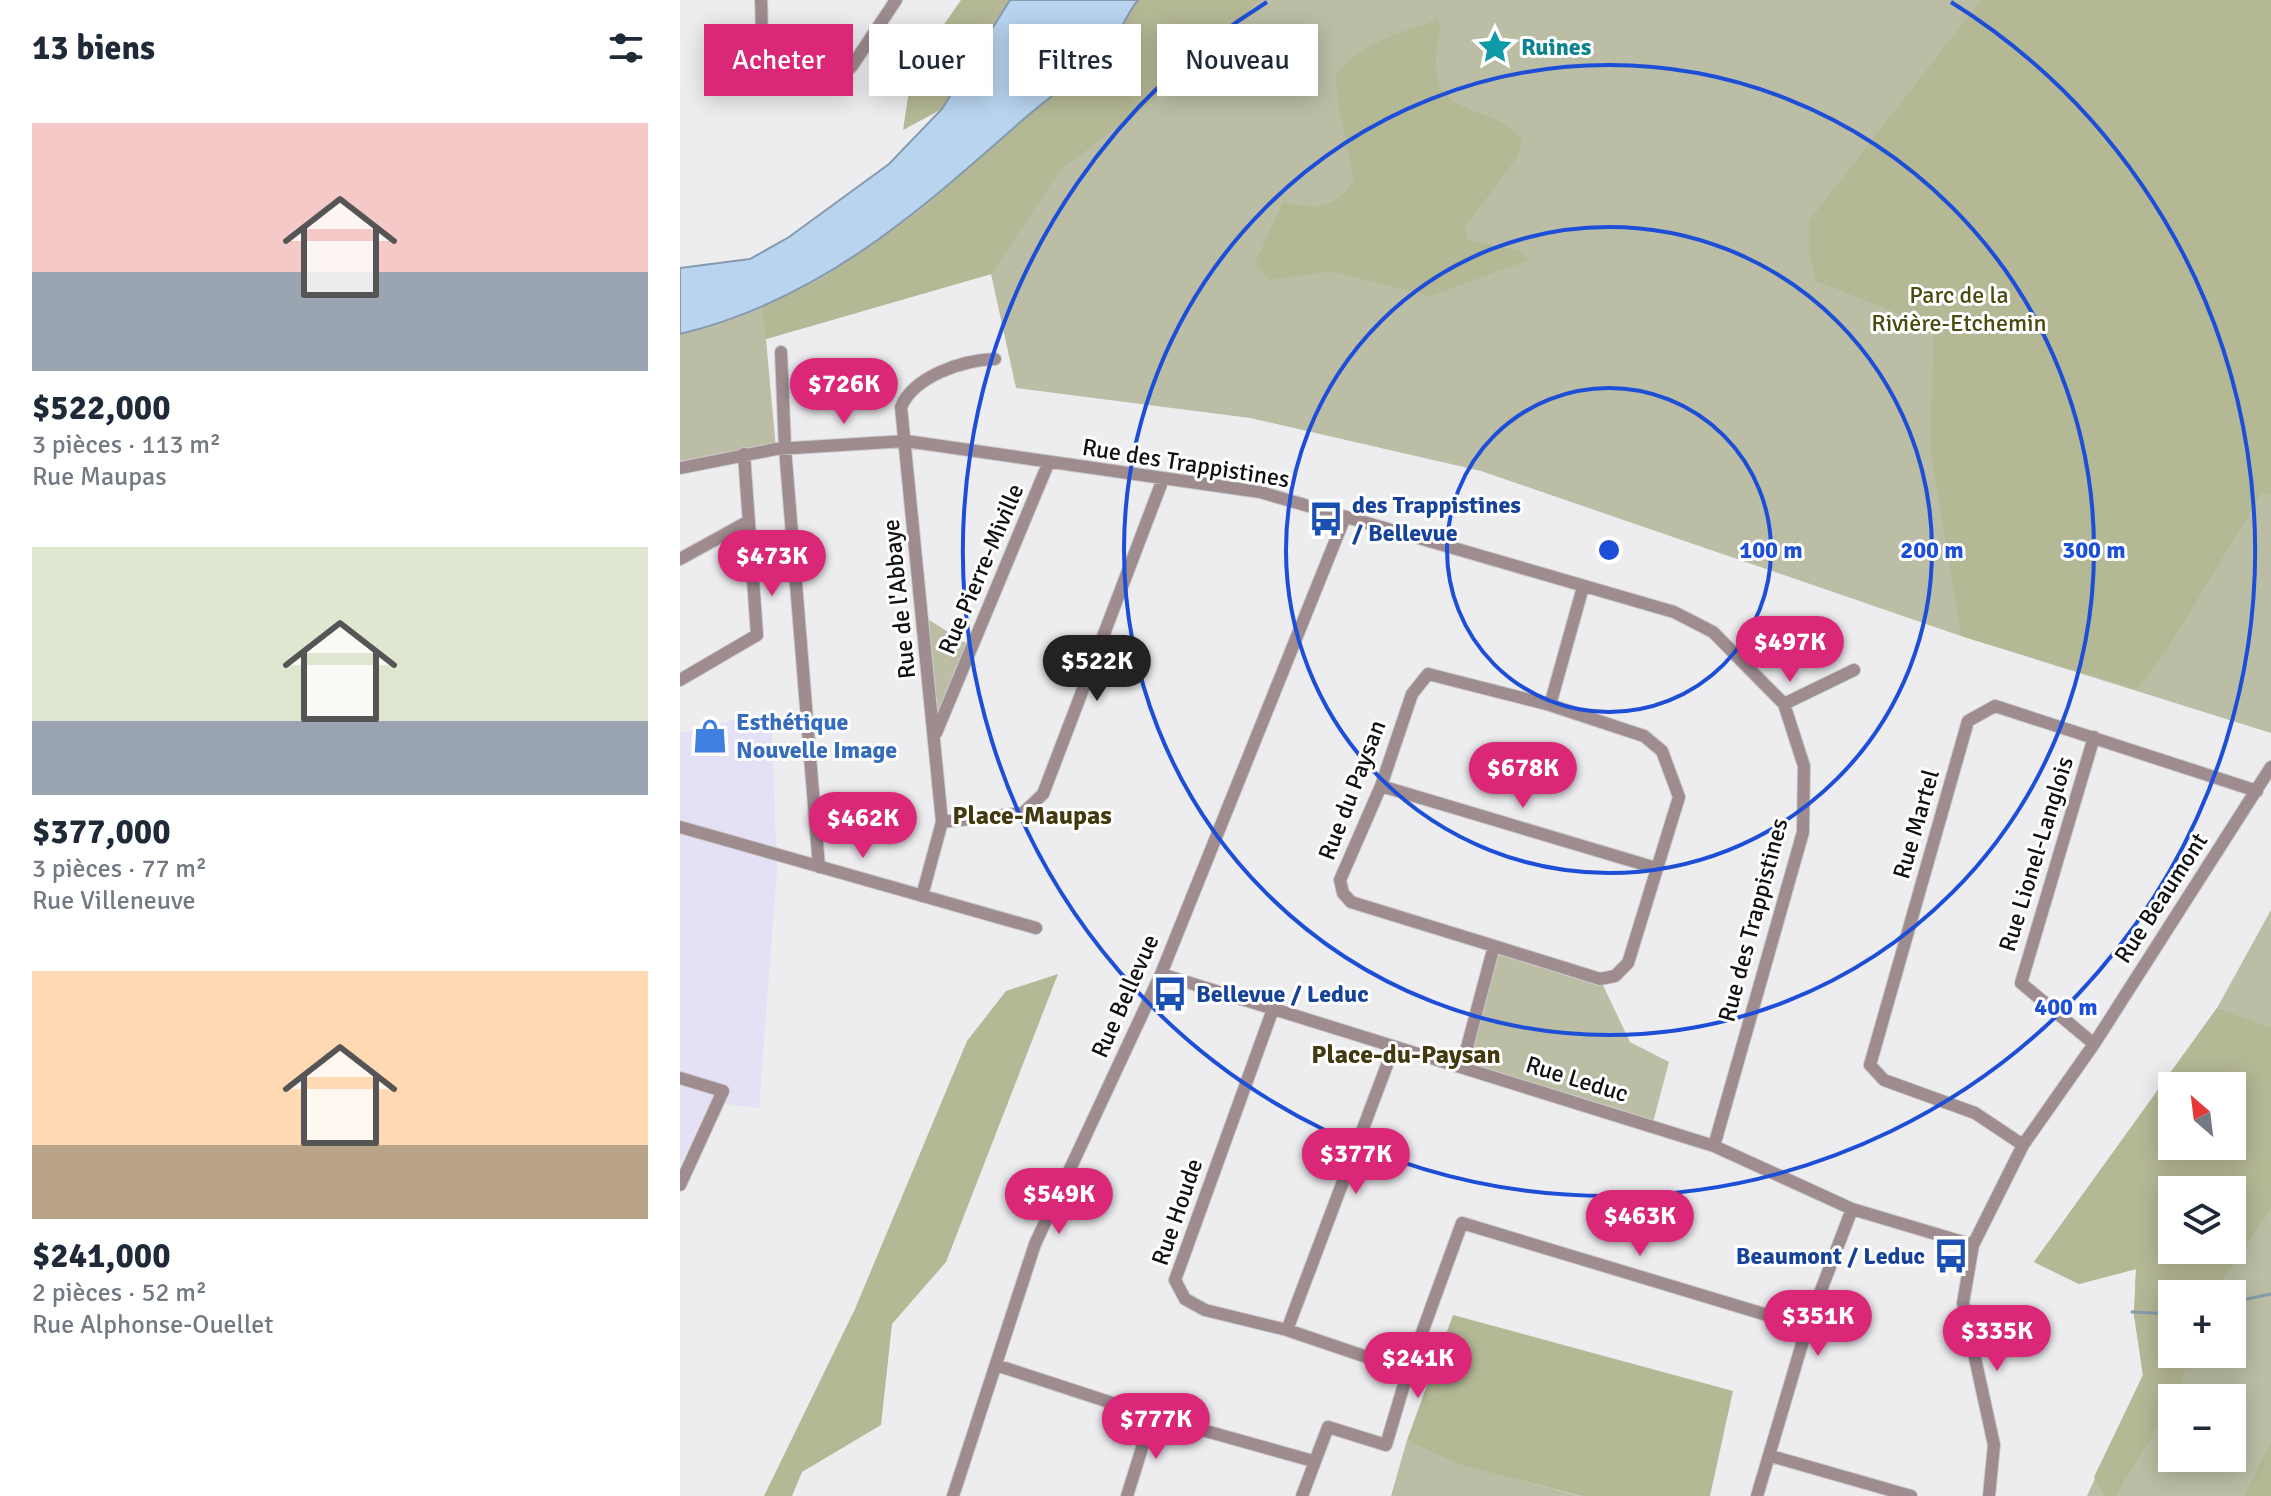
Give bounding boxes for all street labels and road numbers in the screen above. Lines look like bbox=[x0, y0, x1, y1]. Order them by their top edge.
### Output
street label: Rue des Trappistines bbox=[1080, 432, 1292, 494]
street label: Rue Pierre-Miville bbox=[932, 479, 1030, 659]
street label: Rue de l'Abbaye bbox=[876, 518, 922, 680]
street label: Rue du Paysan bbox=[1312, 716, 1392, 864]
street label: Rue Lionel-Langlois bbox=[1992, 753, 2080, 955]
street label: Rue Martel bbox=[1886, 766, 1946, 882]
street label: Rue des Trappistines bbox=[1711, 815, 1795, 1025]
street label: Rue Beaumont bbox=[2108, 827, 2214, 969]
street label: Rue Bellevue bbox=[1084, 930, 1166, 1062]
street label: Rue Leduc bbox=[1522, 1049, 1632, 1109]
street label: Rue Houde bbox=[1145, 1155, 1209, 1269]

